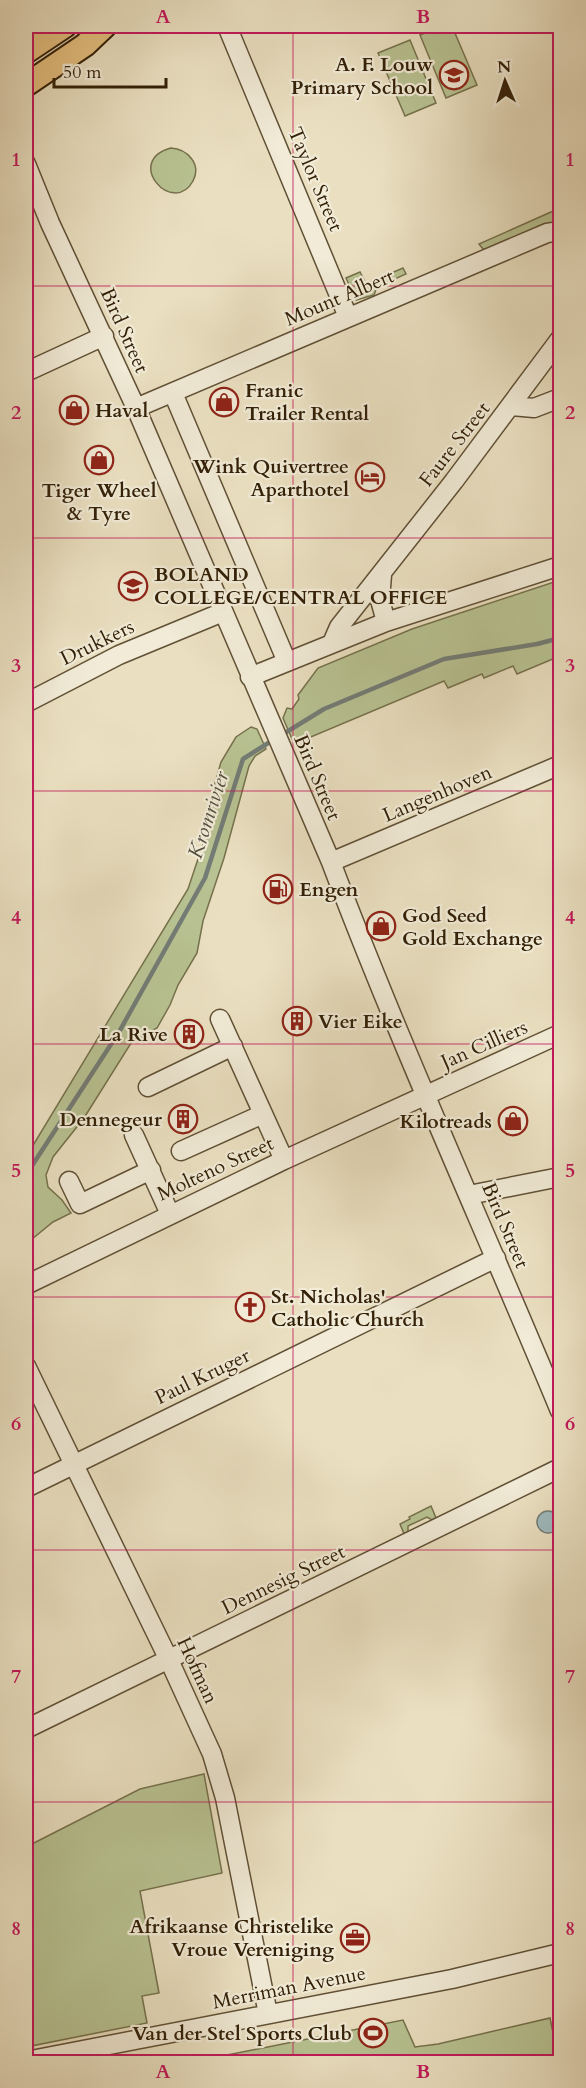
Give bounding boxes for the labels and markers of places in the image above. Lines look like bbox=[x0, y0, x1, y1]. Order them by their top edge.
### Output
place label: A. F. Louw Primary School bbox=[291, 51, 433, 101]
school or university icon: A. F. Louw Primary School bbox=[438, 59, 470, 91]
place label: Franic Trailer Rental bbox=[245, 377, 369, 427]
shop icon: Franic Trailer Rental bbox=[208, 386, 240, 418]
shop icon: Haval bbox=[58, 394, 90, 426]
place label: Haval bbox=[95, 397, 148, 424]
shop icon: Tiger Wheel & Tyre bbox=[83, 444, 115, 476]
place label: Wink Quivertree Aparthotel bbox=[192, 453, 349, 503]
hotel icon: Wink Quivertree Aparthotel bbox=[354, 461, 386, 493]
place label: Tiger Wheel & Tyre bbox=[41, 477, 157, 527]
place label: BOLAND COLLEGE/CENTRAL OFFICE bbox=[154, 561, 447, 611]
school or university icon: BOLAND COLLEGE/CENTRAL OFFICE bbox=[117, 570, 149, 602]
fuel station icon: Engen bbox=[262, 873, 294, 905]
place label: Engen bbox=[299, 876, 358, 903]
place label: God Seed Gold Exchange bbox=[402, 902, 543, 952]
shop icon: God Seed Gold Exchange bbox=[365, 910, 397, 942]
building icon: Vier Eike bbox=[281, 1005, 313, 1037]
place label: Vier Eike bbox=[318, 1008, 403, 1035]
building icon: La Rive bbox=[173, 1018, 205, 1050]
place label: La Rive bbox=[99, 1021, 168, 1048]
building icon: Dennegeur bbox=[167, 1103, 199, 1135]
shop icon: Kilotreads bbox=[497, 1105, 529, 1137]
place label: Dennegeur bbox=[59, 1106, 163, 1133]
place label: Kilotreads bbox=[400, 1108, 492, 1135]
place label: St. Nicholas' Catholic Church bbox=[271, 1283, 425, 1333]
church icon: St. Nicholas' Catholic Church bbox=[234, 1291, 266, 1323]
place label: Afrikaanse Christelike Vroue Vereniging bbox=[130, 1913, 334, 1963]
office icon: Afrikaanse Christelike Vroue Vereniging bbox=[339, 1922, 371, 1954]
sports icon: Van der Stel Sports Club bbox=[357, 2017, 389, 2049]
place label: Van der Stel Sports Club bbox=[132, 2020, 352, 2047]

